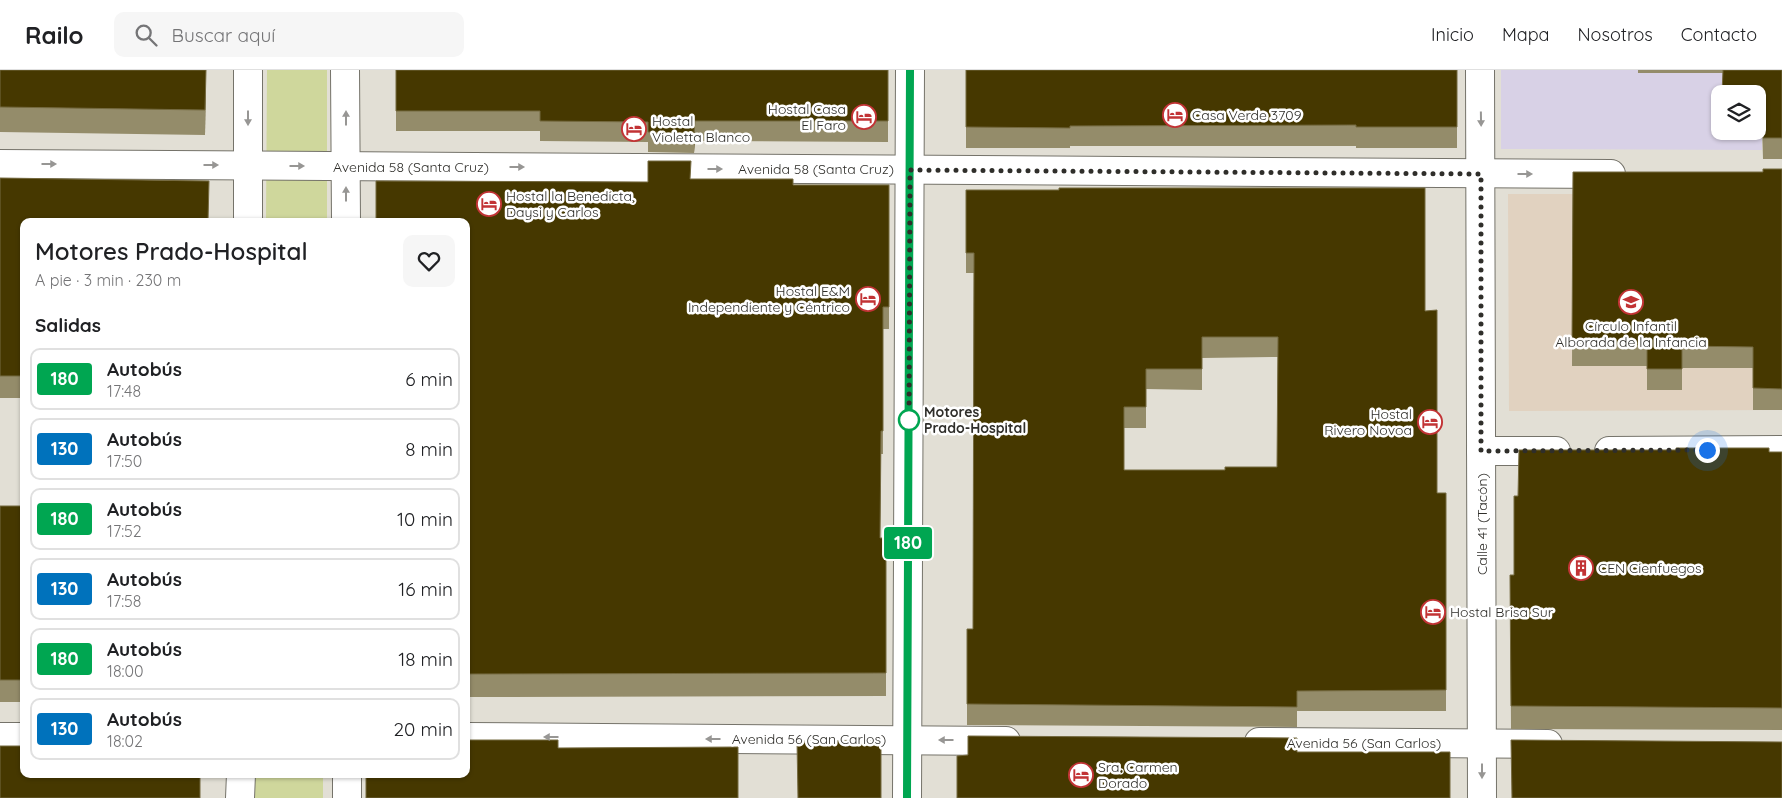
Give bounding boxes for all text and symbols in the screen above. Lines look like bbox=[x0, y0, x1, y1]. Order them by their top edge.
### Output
search box bbox=[114, 12, 464, 57]
text: Railo bbox=[25, 20, 84, 50]
icon: search bbox=[132, 21, 160, 49]
text: Buscar aquí bbox=[172, 23, 275, 47]
text: Inicio bbox=[1431, 23, 1474, 46]
text: Mapa bbox=[1502, 23, 1550, 46]
text: Nosotros bbox=[1578, 23, 1653, 46]
text: Contacto bbox=[1681, 23, 1757, 46]
map controls bbox=[1711, 85, 1766, 140]
button: layers bbox=[1711, 85, 1766, 140]
place label: Hostal Casa El Faro bbox=[768, 100, 846, 134]
hotel icon: Casa Verde 3709 bbox=[1162, 102, 1188, 128]
hotel icon: Hostal Casa El Faro bbox=[851, 104, 877, 130]
place label: Casa Verde 3709 bbox=[1192, 106, 1302, 124]
one-way arrow bbox=[244, 110, 252, 126]
one-way arrow bbox=[342, 110, 350, 126]
one-way arrow bbox=[1477, 111, 1485, 127]
place label: Hostal Violetta Blanco bbox=[652, 112, 750, 146]
hotel icon: Hostal Violetta Blanco bbox=[621, 116, 647, 142]
street label: Avenida 58 (Santa Cruz) bbox=[333, 158, 489, 176]
one-way arrow bbox=[41, 160, 57, 168]
street label: Avenida 58 (Santa Cruz) bbox=[738, 160, 894, 178]
one-way arrow bbox=[203, 162, 219, 170]
one-way arrow bbox=[289, 162, 305, 170]
one-way arrow bbox=[509, 164, 525, 172]
one-way arrow bbox=[707, 165, 723, 173]
one-way arrow bbox=[1517, 170, 1533, 178]
one-way arrow bbox=[342, 186, 350, 202]
place label: Hostal la Benedicta, Daysi y Carlos bbox=[506, 187, 635, 221]
hotel icon: Hostal la Benedicta, Daysi y Carlos bbox=[476, 191, 502, 217]
button: heart bbox=[403, 235, 455, 287]
text: Motores Prado-Hospital bbox=[35, 236, 308, 266]
text: A pie · 3 min · 230 m bbox=[35, 270, 181, 290]
place label: Hostal E&M Independiente y Céntrico bbox=[688, 282, 850, 316]
hotel icon: Hostal E&M Independiente y Céntrico bbox=[855, 286, 881, 312]
school or university icon: Círculo Infantil Alborada de la Infancia bbox=[1618, 289, 1644, 315]
text: Salidas bbox=[35, 313, 101, 337]
place label: Círculo Infantil Alborada de la Infancia bbox=[1555, 317, 1707, 351]
text: Autobús bbox=[107, 357, 182, 381]
text: 180 bbox=[51, 367, 78, 390]
text: 6 min bbox=[405, 367, 453, 391]
text: 17:48 bbox=[107, 381, 141, 401]
place label: Motores Prado-Hospital bbox=[924, 403, 1026, 437]
place label: Hostal Rivero Novoa bbox=[1324, 405, 1412, 439]
marker: Motores Prado-Hospital bbox=[898, 409, 920, 431]
hotel icon: Hostal Rivero Novoa bbox=[1417, 409, 1443, 435]
text: Autobús bbox=[107, 427, 182, 451]
text: 130 bbox=[51, 437, 78, 460]
text: 8 min bbox=[405, 437, 453, 461]
your location bbox=[1695, 438, 1720, 463]
text: 17:50 bbox=[107, 451, 142, 471]
street label: Calle 41 (Tacón) bbox=[1473, 473, 1491, 575]
text: Autobús bbox=[107, 497, 182, 521]
text: 180 bbox=[51, 507, 78, 530]
text: 10 min bbox=[397, 507, 453, 531]
text: 17:52 bbox=[107, 521, 142, 541]
line badge: 180 bbox=[879, 527, 937, 559]
text: 180 bbox=[894, 531, 922, 554]
building icon: CEN Cienfuegos bbox=[1568, 555, 1594, 581]
place label: CEN Cienfuegos bbox=[1598, 559, 1702, 577]
text: Autobús bbox=[107, 567, 182, 591]
text: 130 bbox=[51, 577, 78, 600]
text: 16 min bbox=[398, 577, 453, 601]
text: 17:58 bbox=[107, 591, 141, 611]
hotel icon: Hostal Brisa Sur bbox=[1420, 599, 1446, 625]
place label: Hostal Brisa Sur bbox=[1450, 603, 1554, 621]
text: Autobús bbox=[107, 637, 182, 661]
text: 180 bbox=[51, 647, 78, 670]
text: 18 min bbox=[398, 647, 453, 671]
text: 18:00 bbox=[107, 661, 144, 681]
text: Autobús bbox=[107, 707, 182, 731]
text: 130 bbox=[51, 717, 78, 740]
text: 20 min bbox=[394, 717, 453, 741]
street label: Avenida 56 (San Carlos) bbox=[732, 730, 886, 748]
text: 18:02 bbox=[107, 731, 143, 751]
one-way arrow bbox=[543, 733, 559, 741]
street label: Avenida 56 (San Carlos) bbox=[1287, 734, 1441, 752]
one-way arrow bbox=[705, 735, 721, 743]
one-way arrow bbox=[938, 736, 954, 744]
place label: Sra. Carmen Dorado bbox=[1098, 758, 1178, 792]
hotel icon: Sra. Carmen Dorado bbox=[1068, 762, 1094, 788]
one-way arrow bbox=[1478, 763, 1486, 779]

